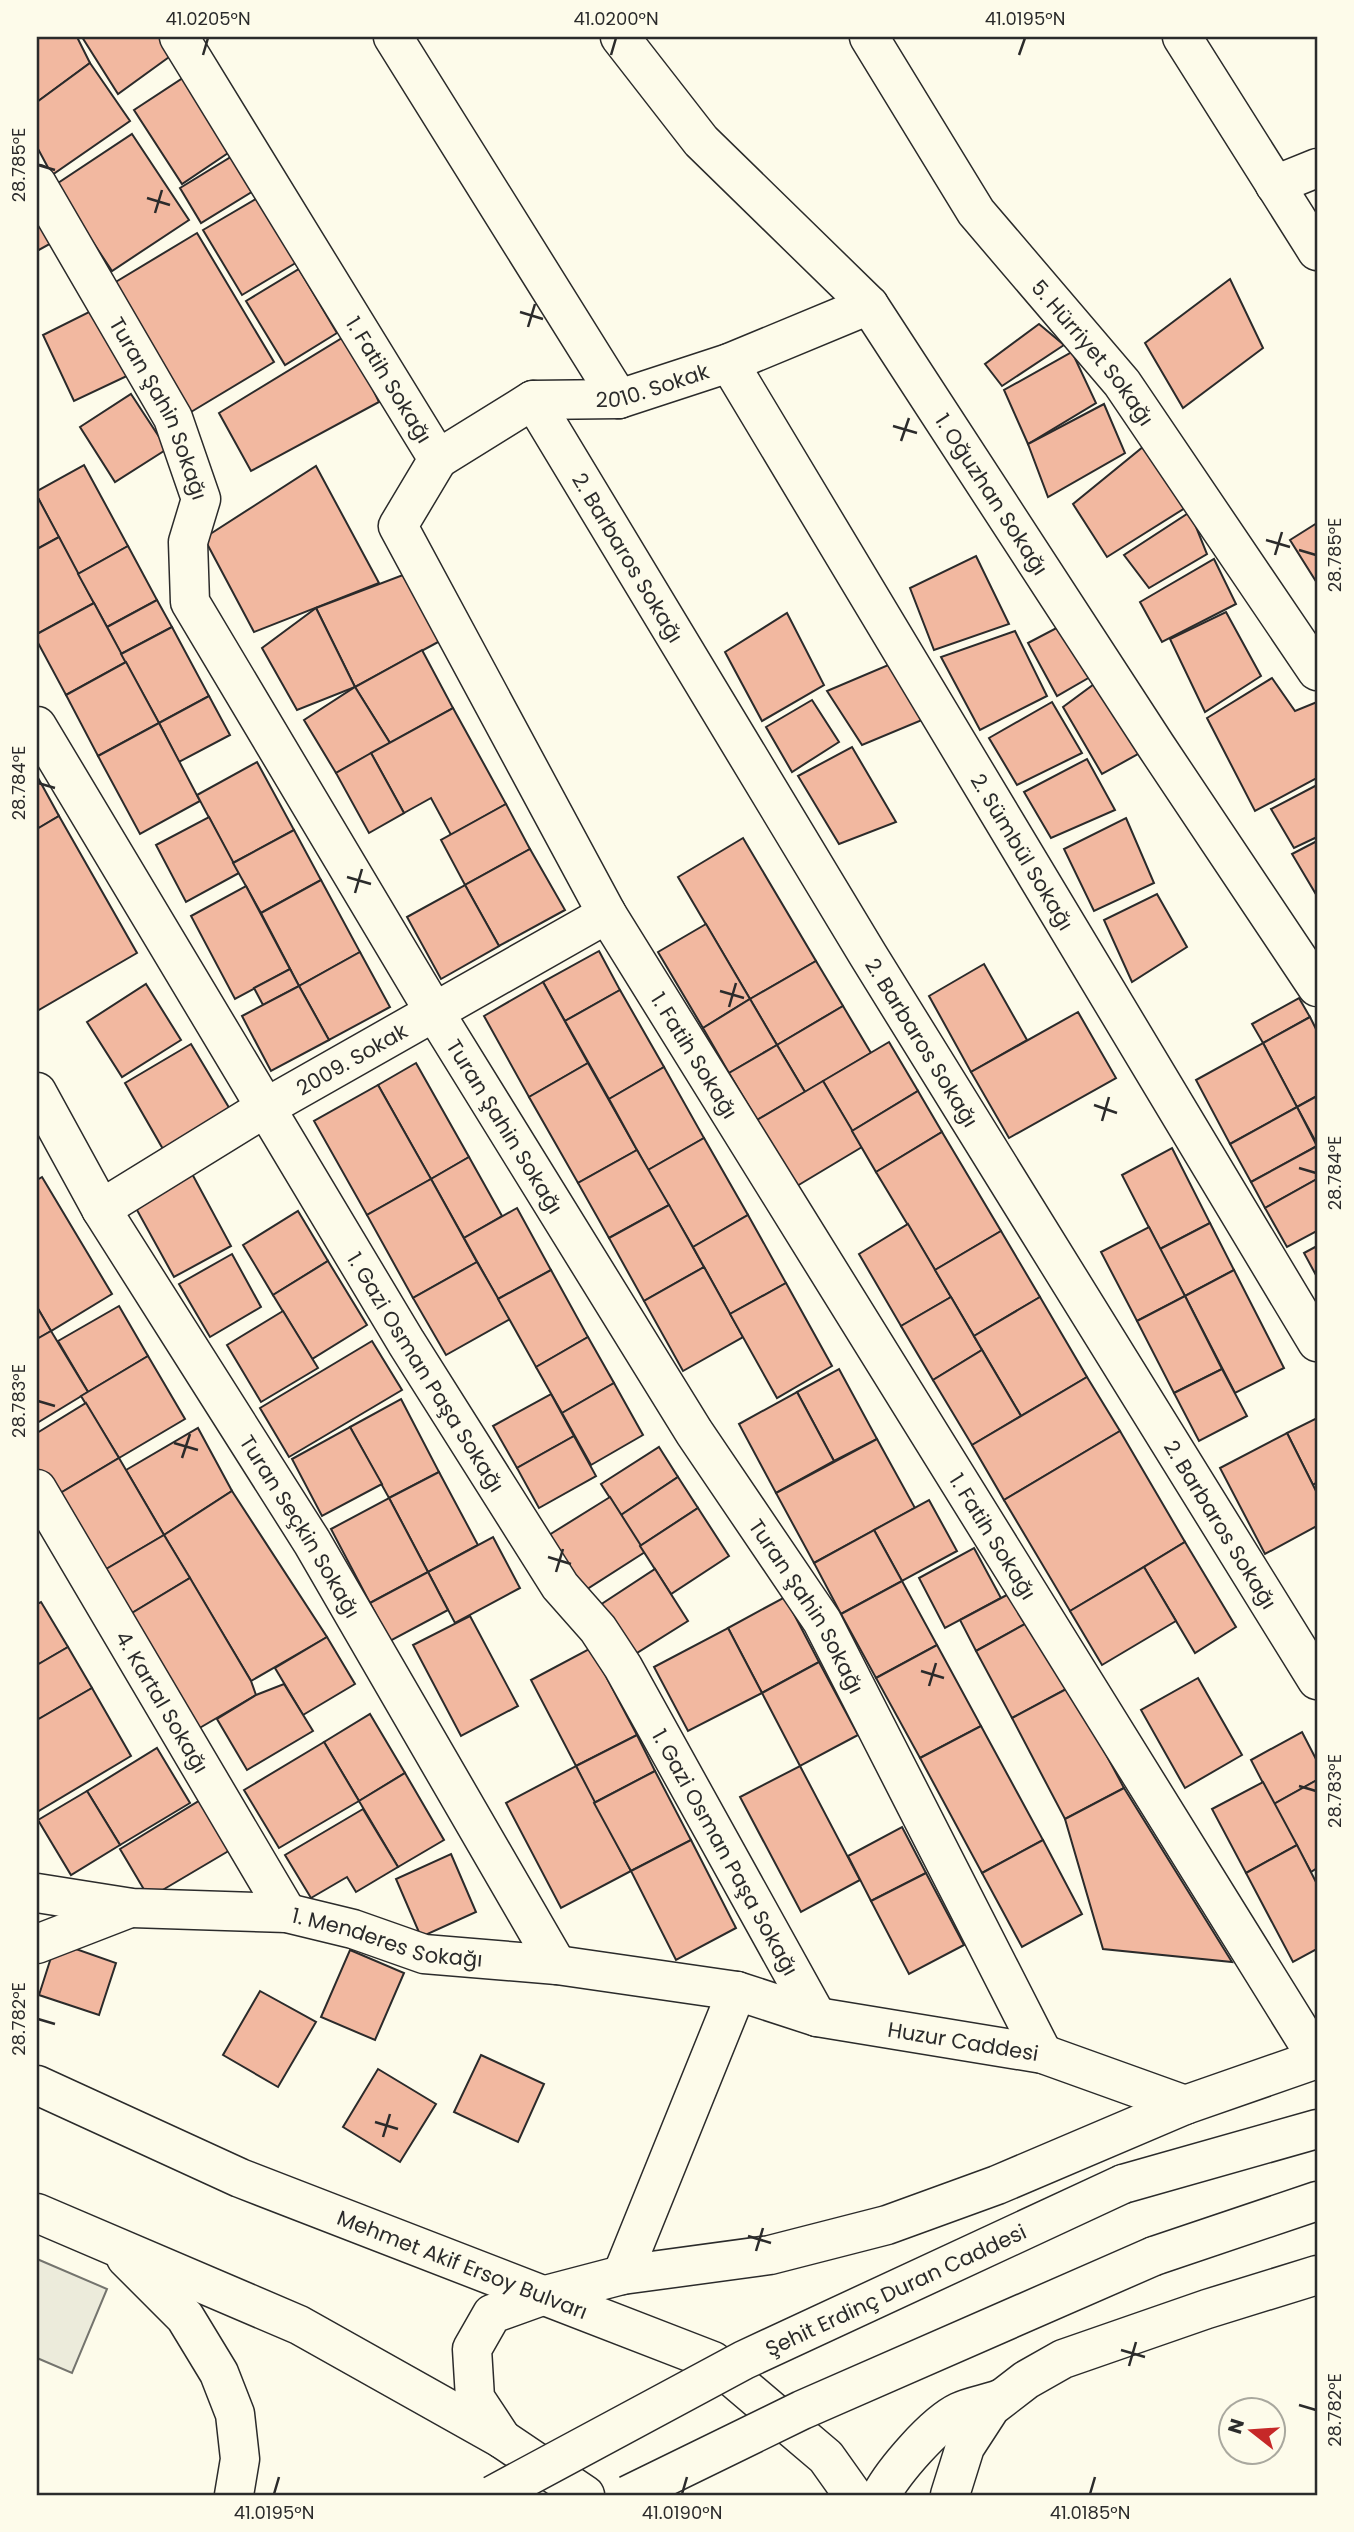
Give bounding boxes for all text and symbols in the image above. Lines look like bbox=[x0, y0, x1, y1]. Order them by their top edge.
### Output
text: 41.0205°N bbox=[165, 6, 251, 31]
text: 41.0200°N bbox=[573, 6, 659, 31]
text: 41.0195°N bbox=[985, 6, 1065, 31]
text: 28.785°E bbox=[6, 128, 31, 202]
street label: 5. Hürriyet Sokağı bbox=[1025, 273, 1161, 431]
street label: Turan Şahin Sokağı bbox=[103, 311, 215, 504]
street label: 1. Fatih Sokağı bbox=[339, 311, 439, 448]
street label: 2010. Sokak bbox=[596, 356, 713, 414]
street label: 1. Oğuzhan Sokağı bbox=[929, 407, 1055, 580]
street label: 2. Barbaros Sokağı bbox=[566, 467, 690, 648]
text: 28.785°E bbox=[1322, 518, 1347, 592]
text: 28.784°E bbox=[6, 746, 31, 820]
street label: 2. Sümbül Sokağı bbox=[964, 768, 1081, 935]
street label: 2. Barbaros Sokağı bbox=[859, 952, 985, 1132]
street label: 1. Fatih Sokağı bbox=[644, 986, 745, 1124]
street label: 2009. Sokak bbox=[291, 1016, 412, 1102]
street label: Turan Şahin Sokağı bbox=[440, 1033, 570, 1219]
text: 28.784°E bbox=[1322, 1136, 1347, 1210]
street label: 1. Gazi Osman Paşa Sokağı bbox=[341, 1246, 511, 1497]
text: 28.783°E bbox=[6, 1364, 31, 1438]
street label: Turan Seçkin Sokağı bbox=[233, 1429, 367, 1623]
street label: 2. Barbaros Sokağı bbox=[1157, 1434, 1284, 1614]
street label: 1. Fatih Sokağı bbox=[943, 1467, 1043, 1605]
street label: Turan Şahin Sokağı bbox=[742, 1513, 871, 1698]
street label: 4. Kartal Sokağı bbox=[109, 1625, 216, 1778]
street label: 1. Gazi Osman Paşa Sokağı bbox=[646, 1724, 805, 1980]
text: 28.783°E bbox=[1322, 1754, 1347, 1828]
street label: 1. Menderes Sokağı bbox=[289, 1900, 484, 1973]
text: 28.782°E bbox=[6, 1982, 31, 2056]
street label: Huzur Caddesi bbox=[886, 2014, 1041, 2068]
street label: Mehmet Akif Ersoy Bulvarı bbox=[333, 2203, 592, 2326]
street label: Şehit Erdinç Duran Caddesi bbox=[760, 2217, 1031, 2363]
text: 28.782°E bbox=[1322, 2373, 1347, 2447]
north arrow bbox=[1218, 2396, 1288, 2466]
text: N bbox=[1221, 2415, 1251, 2437]
text: 41.0195°N bbox=[234, 2500, 314, 2525]
text: 41.0190°N bbox=[642, 2500, 722, 2525]
text: 41.0185°N bbox=[1050, 2500, 1130, 2525]

